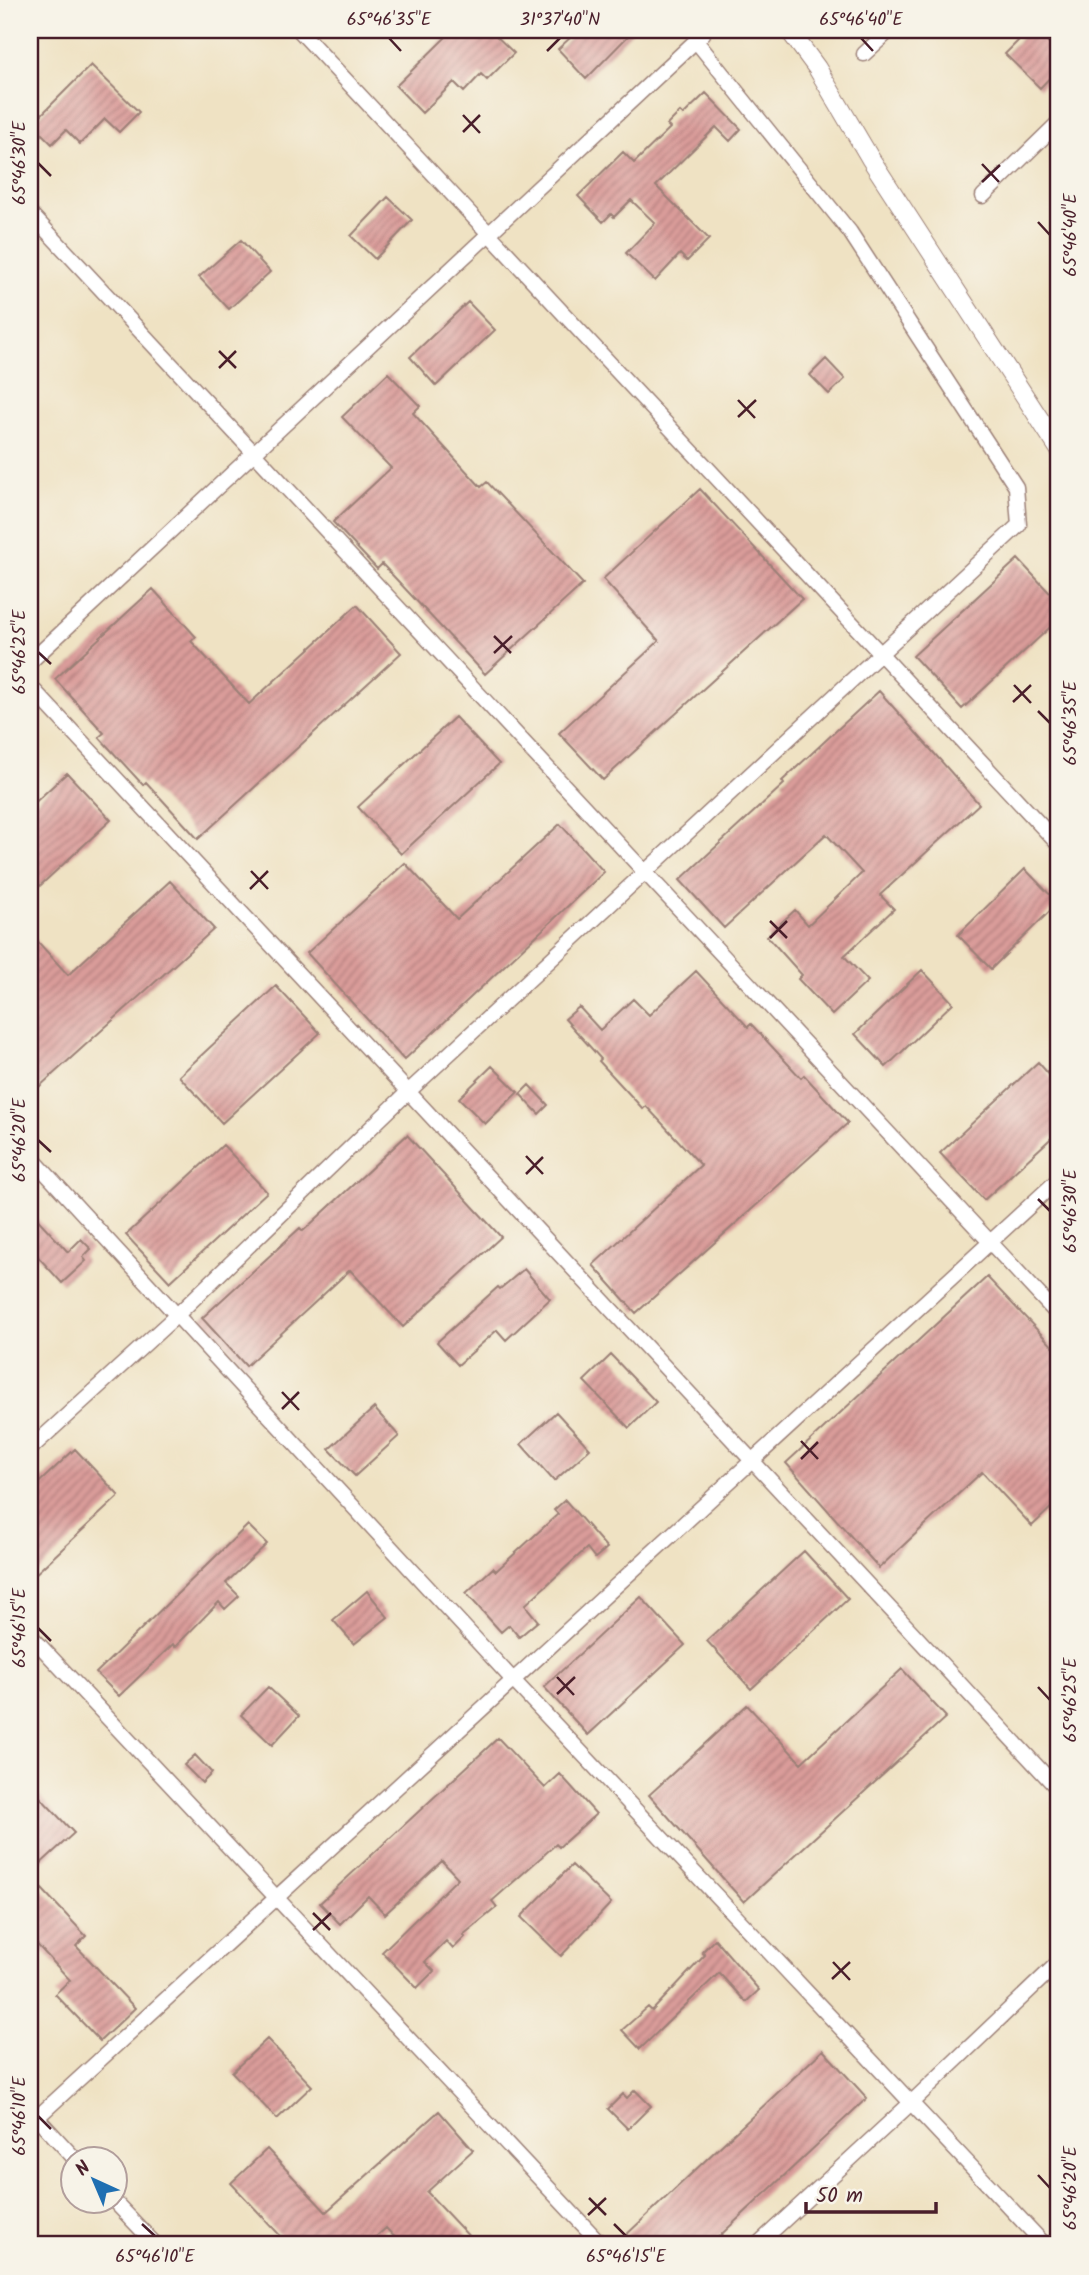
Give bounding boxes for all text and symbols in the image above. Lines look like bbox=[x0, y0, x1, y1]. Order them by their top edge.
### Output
text: 65°46'35"E bbox=[347, 6, 432, 35]
text: 31°37'40"N bbox=[520, 6, 600, 35]
text: 65°46'40"E bbox=[819, 6, 903, 35]
text: 65°46'30"E bbox=[6, 120, 35, 205]
text: 65°46'40"E bbox=[1057, 193, 1086, 277]
text: 65°46'25"E bbox=[6, 609, 35, 694]
text: 65°46'35"E bbox=[1057, 680, 1086, 765]
text: 65°46'20"E bbox=[6, 1097, 35, 1182]
text: 65°46'30"E bbox=[1057, 1168, 1086, 1253]
text: 65°46'15"E bbox=[6, 1587, 35, 1668]
text: 65°46'25"E bbox=[1057, 1657, 1086, 1742]
text: 65°46'10"E bbox=[6, 2076, 35, 2156]
text: 65°46'20"E bbox=[1057, 2145, 1086, 2230]
north arrow bbox=[60, 2146, 130, 2216]
text: N bbox=[69, 2154, 98, 2184]
scale bar bbox=[806, 2170, 935, 2214]
text: 50 m bbox=[816, 2180, 863, 2213]
text: 65°46'10"E bbox=[115, 2243, 195, 2272]
text: 65°46'15"E bbox=[586, 2243, 667, 2272]

